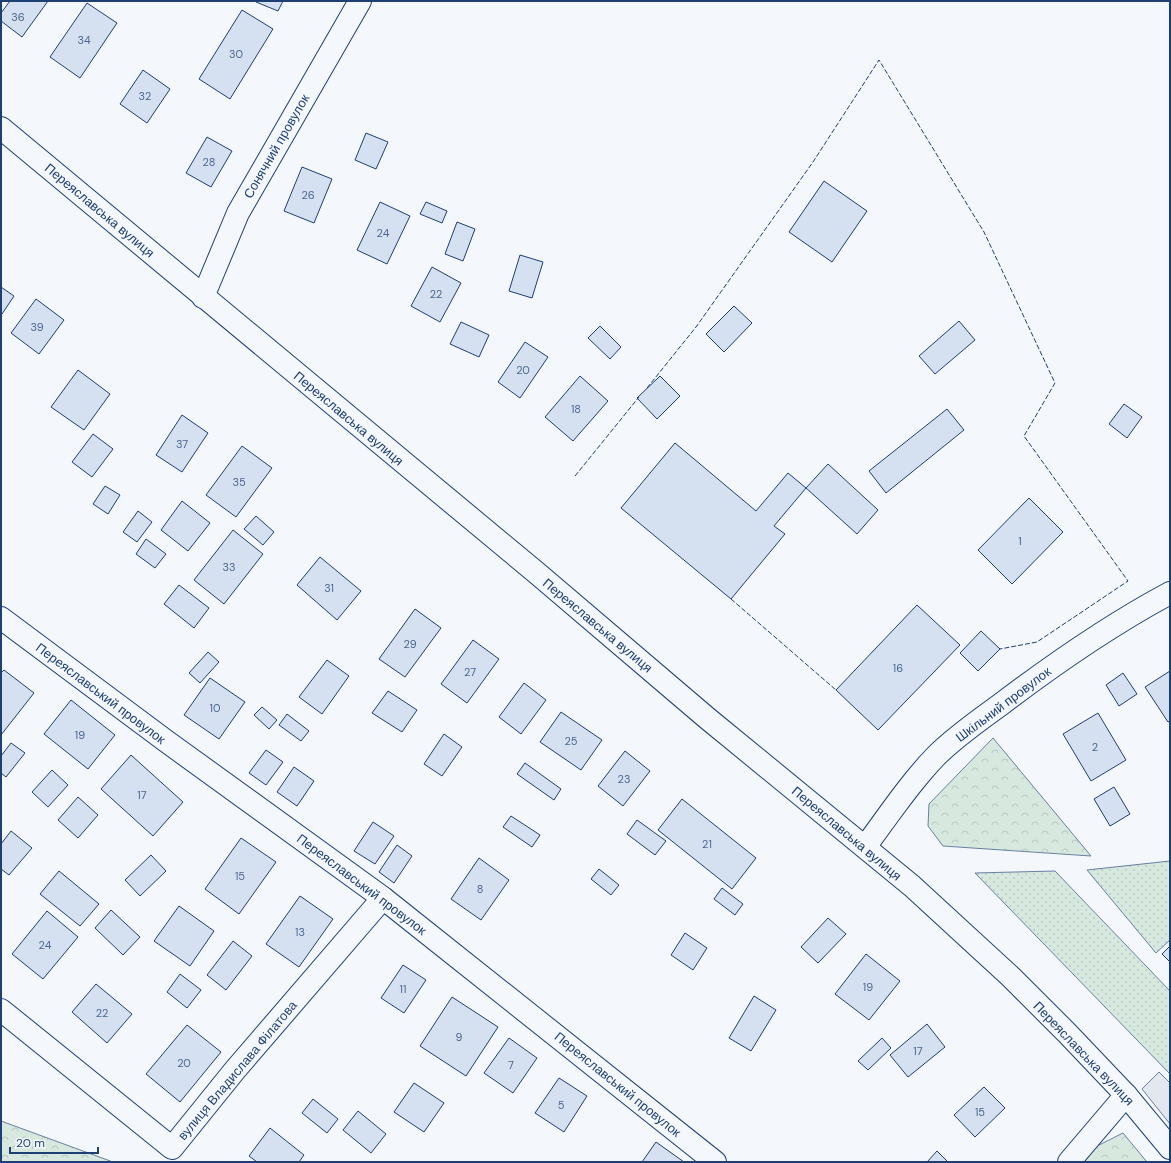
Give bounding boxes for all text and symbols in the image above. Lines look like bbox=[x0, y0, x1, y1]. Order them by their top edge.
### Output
house number: 36 bbox=[11, 10, 25, 24]
house number: 34 bbox=[77, 33, 91, 47]
house number: 30 bbox=[229, 47, 243, 61]
house number: 32 bbox=[139, 89, 151, 103]
street label: Сонячний провулок bbox=[240, 91, 313, 201]
house number: 28 bbox=[203, 155, 215, 169]
street label: Переяславська вулиця bbox=[41, 159, 158, 261]
house number: 26 bbox=[301, 188, 315, 202]
house number: 24 bbox=[377, 226, 390, 240]
house number: 22 bbox=[430, 287, 442, 301]
house number: 39 bbox=[30, 320, 44, 334]
house number: 20 bbox=[516, 363, 530, 377]
street label: Переяславська вулиця bbox=[290, 367, 407, 469]
house number: 18 bbox=[571, 402, 581, 416]
house number: 37 bbox=[176, 437, 188, 451]
house number: 35 bbox=[232, 475, 246, 489]
house number: 1 bbox=[1018, 534, 1022, 548]
house number: 33 bbox=[222, 560, 236, 574]
street label: Переяславська вулиця bbox=[539, 574, 656, 676]
house number: 31 bbox=[324, 581, 334, 595]
house number: 29 bbox=[403, 637, 417, 651]
street label: Переяславський провулок bbox=[32, 639, 169, 748]
house number: 16 bbox=[893, 661, 903, 675]
street label: Шкільний провулок bbox=[952, 663, 1055, 746]
house number: 27 bbox=[464, 665, 476, 679]
house number: 10 bbox=[210, 701, 220, 715]
house number: 19 bbox=[75, 728, 85, 742]
house number: 25 bbox=[564, 734, 578, 748]
house number: 2 bbox=[1092, 740, 1098, 754]
house number: 23 bbox=[618, 772, 630, 786]
street label: Переяславська вулиця bbox=[788, 782, 905, 884]
house number: 17 bbox=[137, 788, 147, 802]
street label: Переяславський провулок bbox=[293, 830, 430, 939]
house number: 21 bbox=[702, 837, 712, 851]
house number: 15 bbox=[235, 869, 245, 883]
house number: 8 bbox=[477, 882, 483, 896]
house number: 13 bbox=[295, 925, 305, 939]
house number: 24 bbox=[39, 938, 52, 952]
house number: 19 bbox=[863, 980, 873, 994]
house number: 11 bbox=[400, 982, 406, 996]
street label: вулиця Владислава Філатова bbox=[174, 996, 301, 1144]
street label: Переяславська вулиця bbox=[1030, 998, 1138, 1109]
house number: 22 bbox=[96, 1006, 108, 1020]
street label: Переяславський провулок bbox=[551, 1028, 685, 1141]
house number: 9 bbox=[456, 1030, 463, 1044]
house number: 17 bbox=[913, 1044, 923, 1058]
house number: 20 bbox=[177, 1056, 191, 1070]
house number: 7 bbox=[508, 1058, 514, 1072]
house number: 5 bbox=[558, 1098, 565, 1112]
house number: 15 bbox=[975, 1105, 985, 1119]
scale bar bbox=[10, 1129, 98, 1155]
text: 20 m bbox=[16, 1135, 45, 1151]

